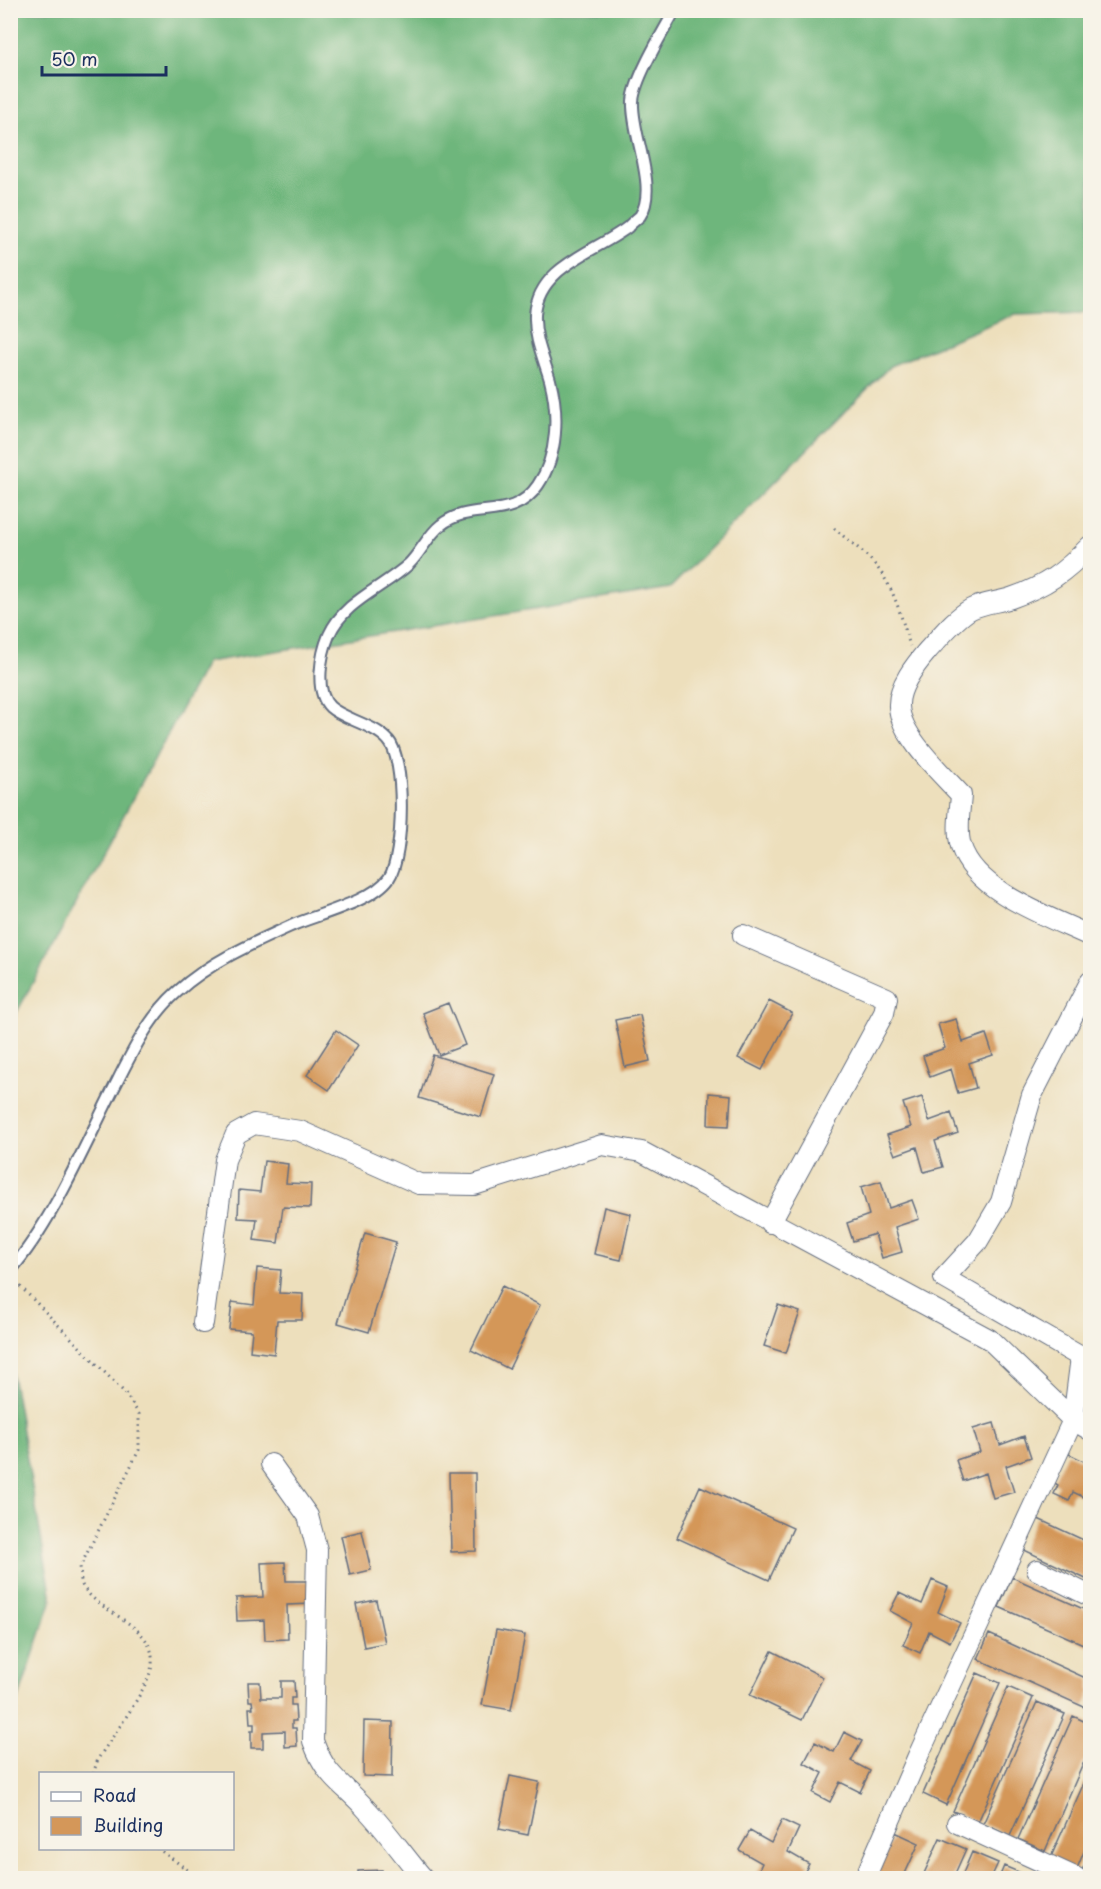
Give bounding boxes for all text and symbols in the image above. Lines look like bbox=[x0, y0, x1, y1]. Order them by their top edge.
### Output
scale bar bbox=[42, 39, 166, 77]
text: 50 m bbox=[51, 45, 98, 72]
legend bbox=[39, 1772, 234, 1850]
text: Road bbox=[93, 1781, 137, 1808]
text: Building bbox=[93, 1811, 163, 1838]

